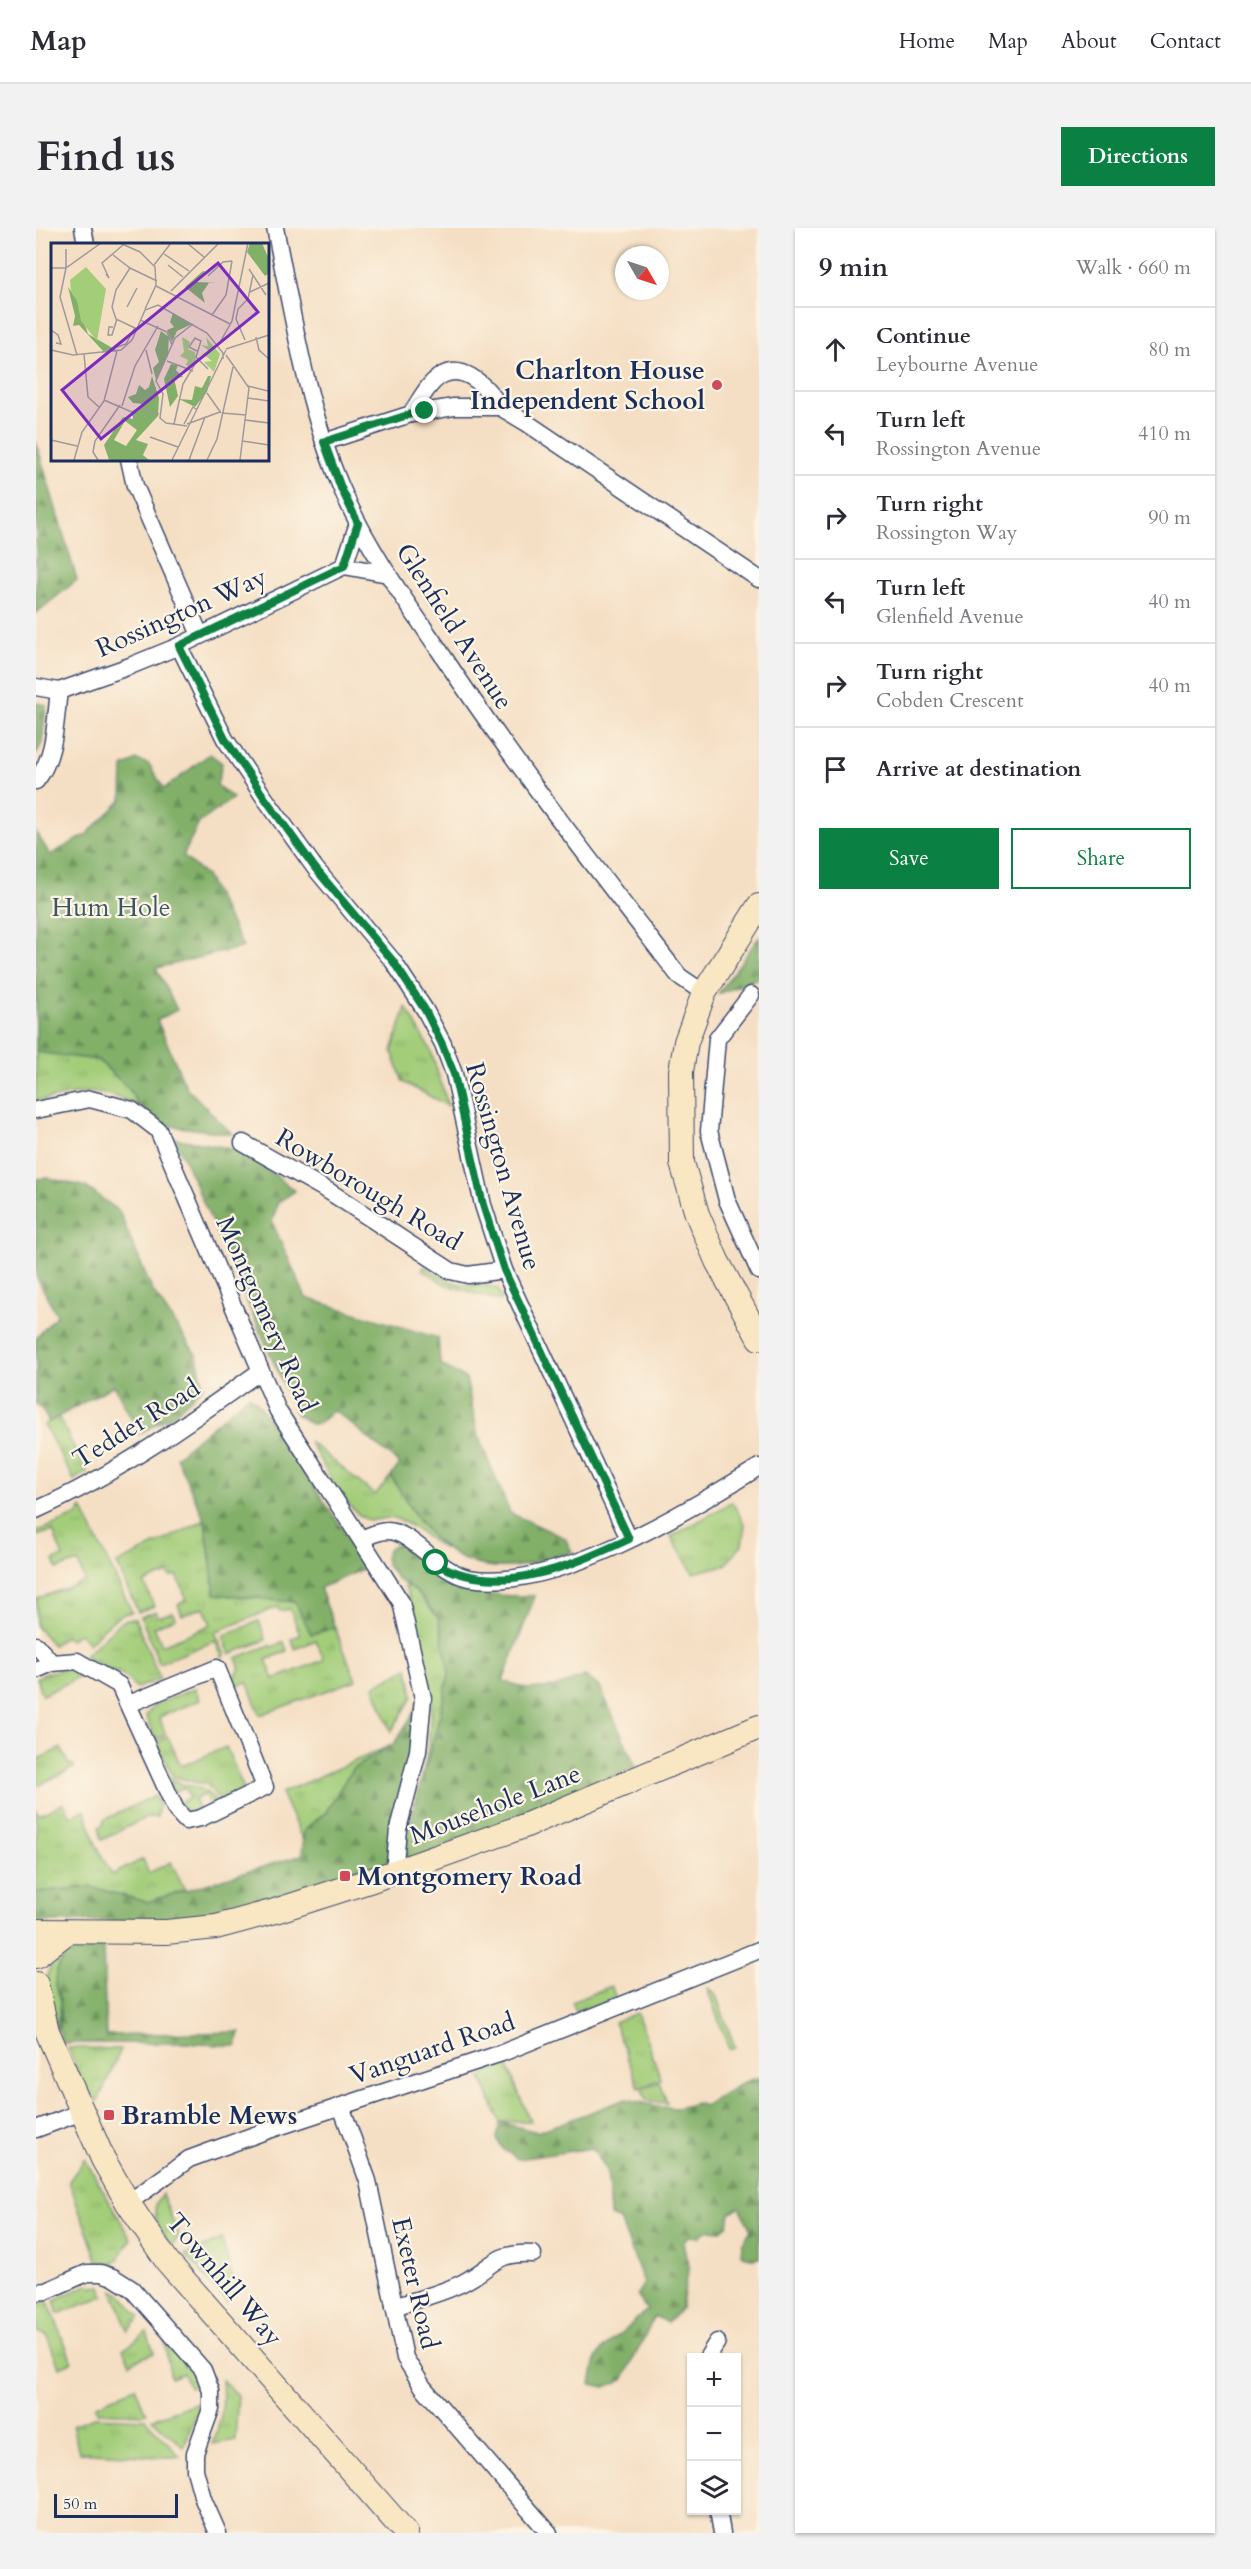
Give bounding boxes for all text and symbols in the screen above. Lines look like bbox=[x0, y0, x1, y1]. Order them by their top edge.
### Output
text: Map bbox=[30, 22, 87, 60]
text: Home bbox=[899, 27, 955, 56]
text: Map bbox=[988, 27, 1028, 56]
text: About bbox=[1061, 27, 1117, 56]
text: Contact bbox=[1150, 27, 1221, 56]
button: Directions bbox=[1061, 127, 1215, 186]
text: Find us bbox=[36, 128, 176, 185]
inset map bbox=[51, 243, 268, 460]
north arrow bbox=[615, 246, 669, 300]
text: 9 min bbox=[819, 250, 888, 285]
text: Walk · 660 m bbox=[1076, 254, 1191, 281]
text: Continue bbox=[876, 321, 971, 351]
icon: ahead bbox=[819, 333, 852, 366]
text: 80 m bbox=[1148, 336, 1191, 363]
text: Leybourne Avenue bbox=[876, 351, 1038, 378]
place label: Charlton House Independent School bbox=[470, 353, 705, 418]
marker: Charlton House Independent School bbox=[710, 378, 724, 392]
route end bbox=[411, 397, 437, 423]
text: Turn left bbox=[876, 405, 965, 435]
icon: left bbox=[819, 417, 852, 450]
text: 410 m bbox=[1138, 420, 1191, 447]
text: Rossington Avenue bbox=[876, 435, 1041, 462]
text: Turn right bbox=[876, 489, 983, 519]
icon: right bbox=[819, 501, 852, 534]
text: 90 m bbox=[1148, 504, 1191, 531]
text: Rossington Way bbox=[876, 519, 1017, 546]
street label: Glenfield Avenue bbox=[388, 536, 522, 716]
street label: Rossington Way bbox=[90, 559, 273, 666]
text: Turn left bbox=[876, 573, 965, 603]
icon: left bbox=[819, 585, 852, 618]
text: 40 m bbox=[1148, 588, 1191, 615]
text: Glenfield Avenue bbox=[876, 603, 1024, 630]
text: Turn right bbox=[876, 657, 983, 687]
icon: right bbox=[819, 669, 852, 702]
text: 40 m bbox=[1148, 672, 1191, 699]
text: Cobden Crescent bbox=[876, 687, 1024, 714]
icon: arrive bbox=[819, 753, 852, 786]
text: Arrive at destination bbox=[876, 754, 1081, 784]
button: Save bbox=[819, 828, 999, 889]
button: Share bbox=[1011, 828, 1191, 889]
park label: Hum Hole bbox=[51, 890, 171, 925]
street label: Rossington Avenue bbox=[457, 1058, 550, 1274]
street label: Rowborough Road bbox=[269, 1120, 469, 1259]
street label: Montgomery Road bbox=[208, 1211, 326, 1418]
street label: Tedder Road bbox=[66, 1370, 207, 1476]
route start bbox=[422, 1549, 448, 1575]
street label: Mousehole Lane bbox=[405, 1756, 586, 1853]
place label: Montgomery Road bbox=[357, 1859, 582, 1894]
marker: Montgomery Road bbox=[338, 1869, 352, 1883]
street label: Vanguard Road bbox=[345, 2004, 520, 2093]
place label: Bramble Mews bbox=[121, 2098, 297, 2133]
marker: Bramble Mews bbox=[102, 2108, 116, 2122]
street label: Townhill Way bbox=[158, 2205, 291, 2354]
street label: Exeter Road bbox=[383, 2214, 448, 2353]
map controls bbox=[687, 2353, 741, 2515]
button: + bbox=[687, 2353, 741, 2407]
button: − bbox=[687, 2407, 741, 2461]
button: layers bbox=[687, 2461, 741, 2515]
scale bar bbox=[54, 2491, 178, 2518]
text: 50 m bbox=[63, 2493, 97, 2515]

